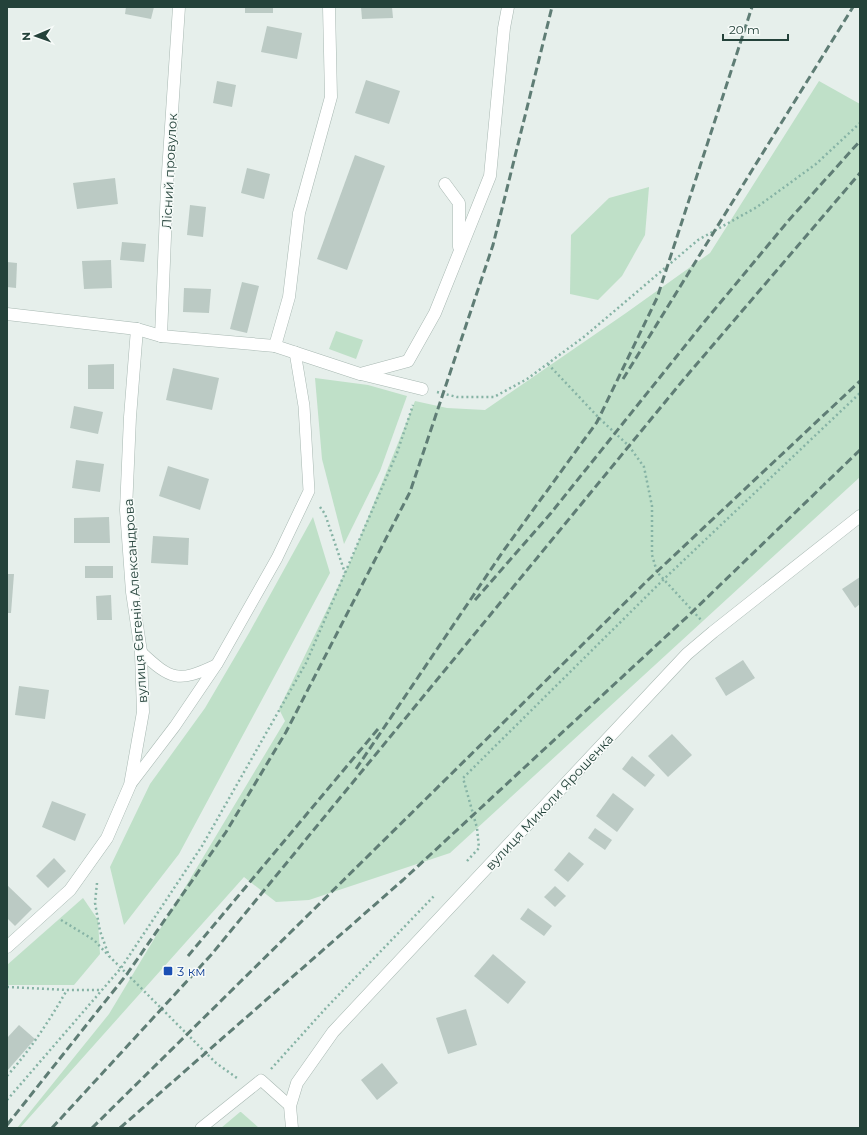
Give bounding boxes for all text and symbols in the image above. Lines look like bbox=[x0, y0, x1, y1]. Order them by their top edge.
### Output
north arrow bbox=[16, 16, 56, 56]
scale bar bbox=[723, 16, 788, 42]
text: 20 m bbox=[729, 22, 760, 37]
text: N bbox=[19, 32, 33, 41]
street label: Лісний провулок bbox=[158, 112, 180, 229]
street label: вулиця Євгенія Александрова bbox=[120, 498, 150, 704]
street label: вулиця Миколи Ярошенка bbox=[482, 731, 616, 873]
place label: 3 км bbox=[177, 963, 206, 979]
marker: 3 км bbox=[162, 965, 174, 977]

